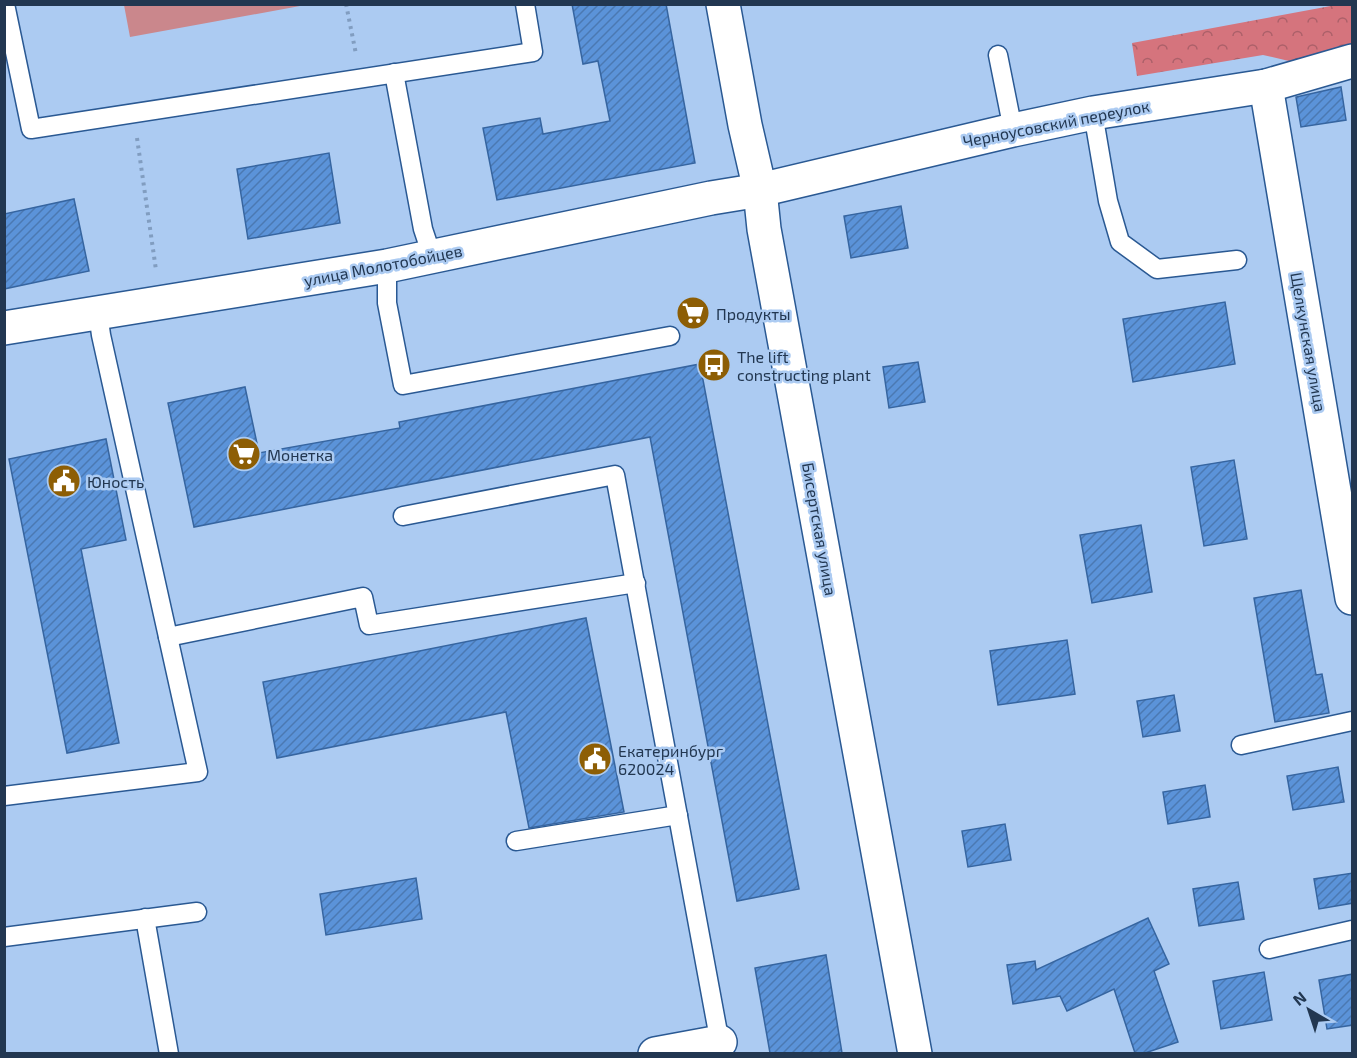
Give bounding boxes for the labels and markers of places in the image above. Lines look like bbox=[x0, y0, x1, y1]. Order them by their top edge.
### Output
supermarket icon: Продукты bbox=[675, 295, 711, 331]
place label: Продукты bbox=[716, 304, 791, 324]
bus stop icon: The lift constructing plant bbox=[696, 347, 732, 383]
place label: The lift constructing plant bbox=[737, 347, 871, 384]
supermarket icon: Монетка bbox=[226, 436, 262, 472]
place label: Монетка bbox=[267, 445, 333, 464]
public building icon: Юность bbox=[46, 463, 82, 499]
place label: Юность bbox=[87, 472, 144, 491]
public building icon: Екатеринбург 620024 bbox=[577, 741, 613, 777]
place label: Екатеринбург 620024 bbox=[618, 741, 724, 778]

